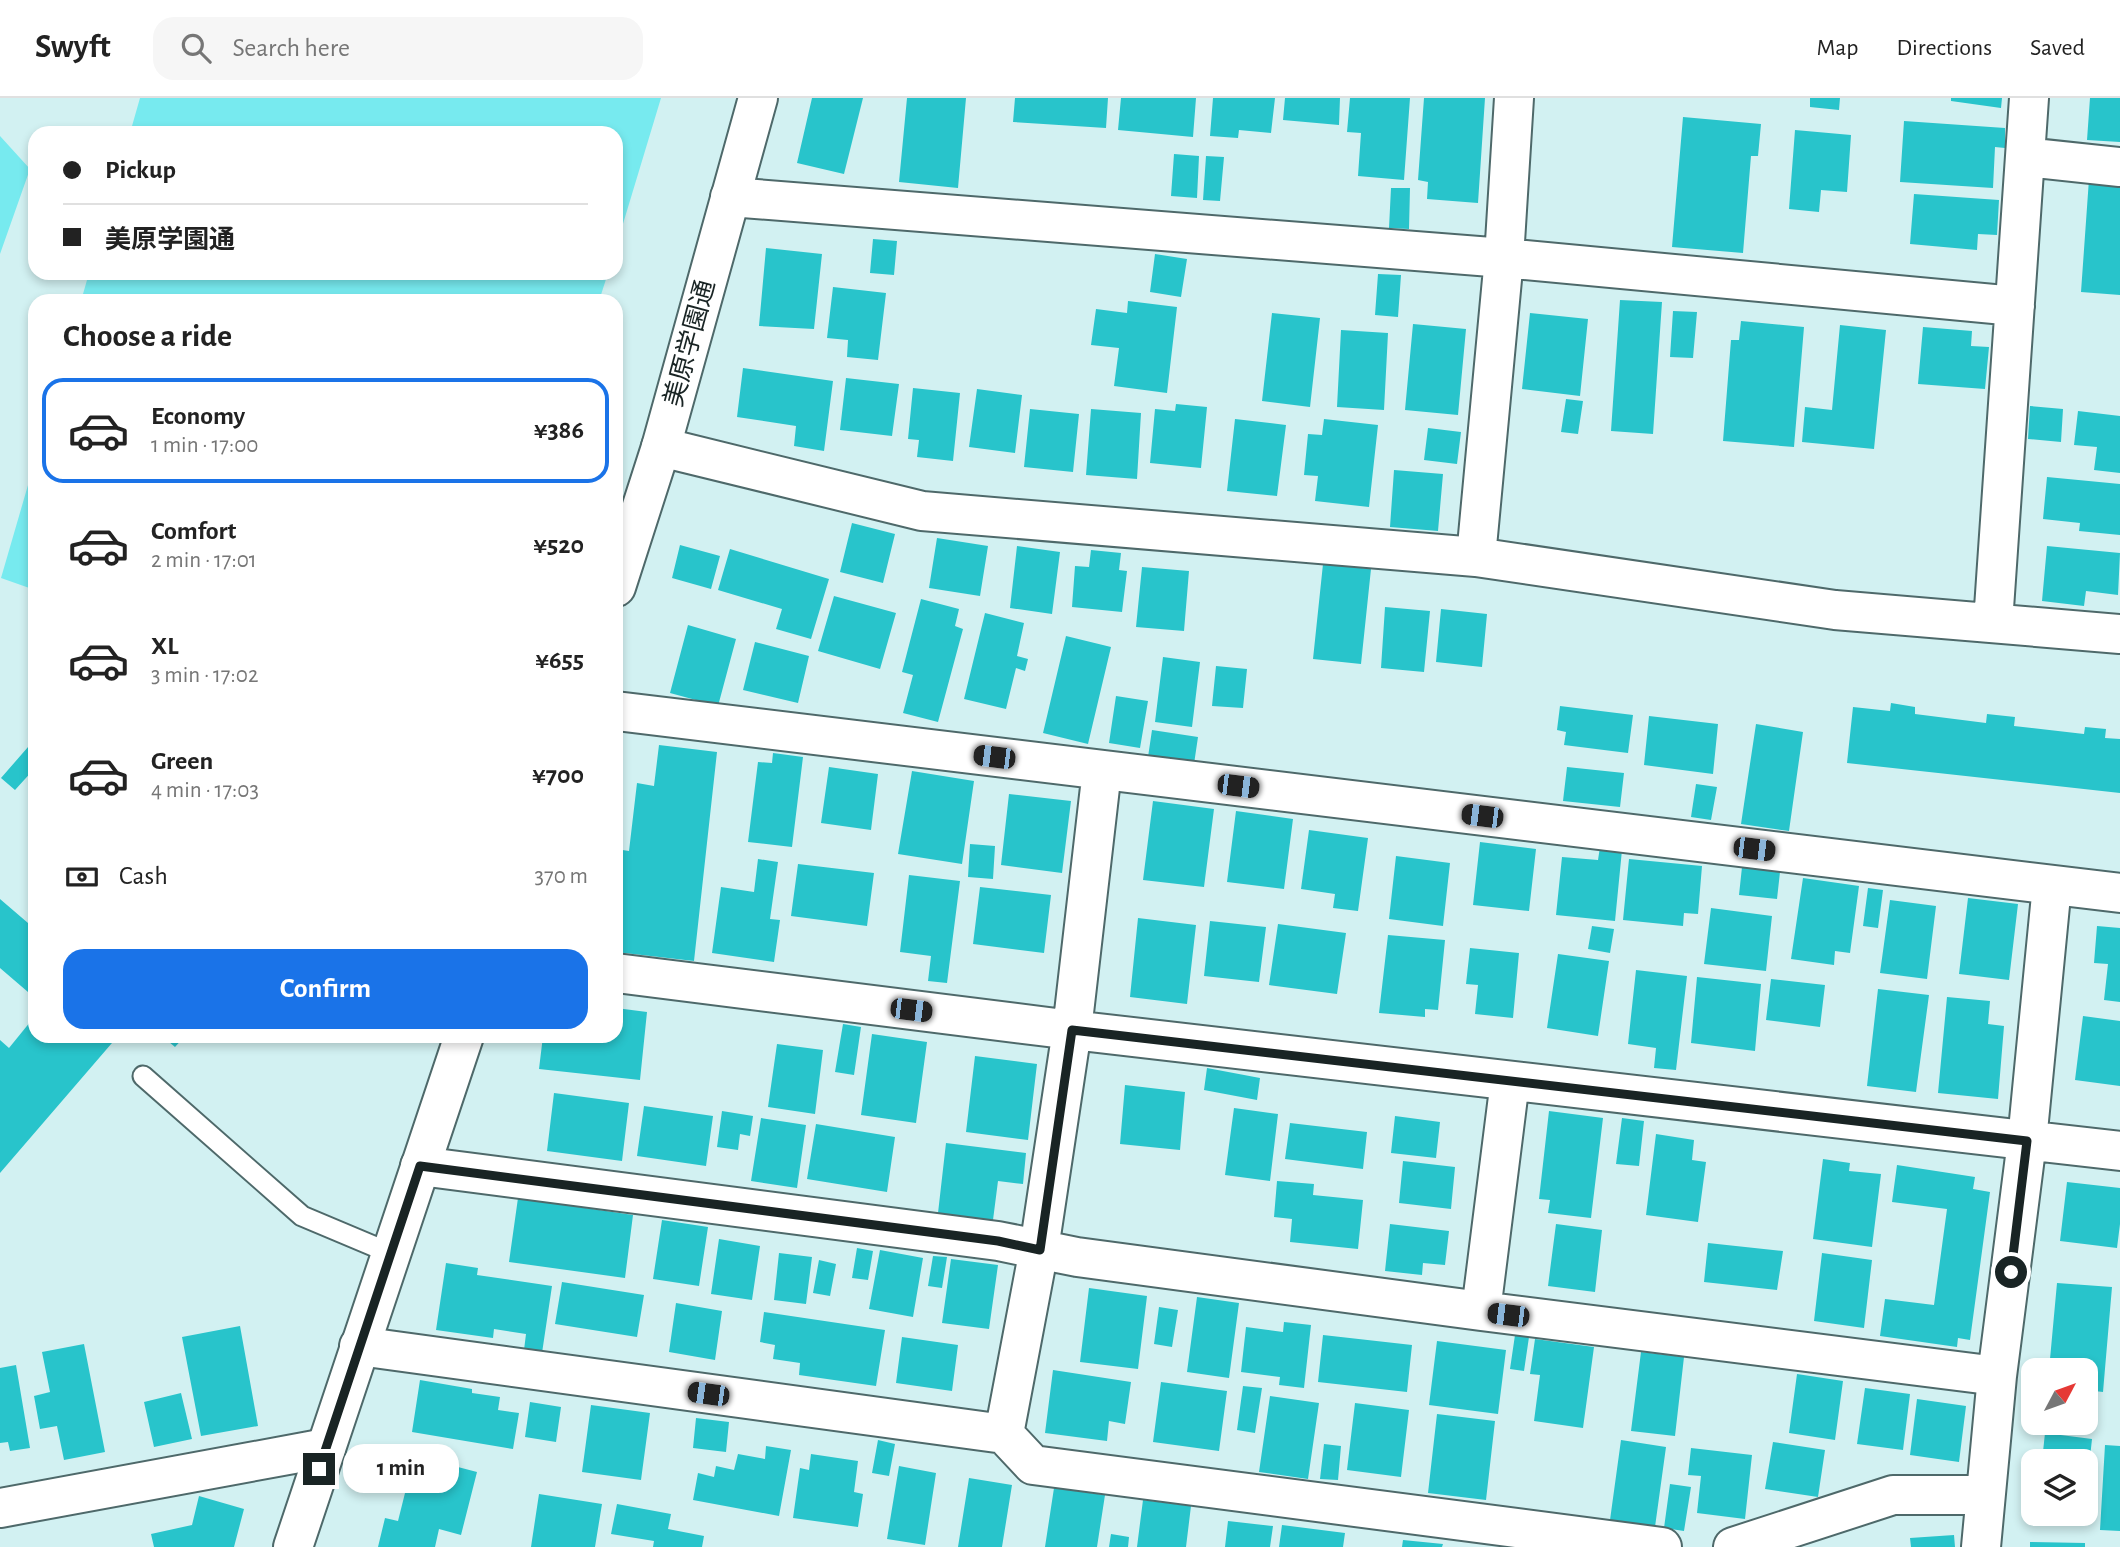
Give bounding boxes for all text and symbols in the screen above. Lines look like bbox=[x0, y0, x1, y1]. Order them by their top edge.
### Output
search box bbox=[153, 17, 643, 80]
icon: search bbox=[177, 29, 215, 67]
text: Swyft bbox=[35, 31, 111, 64]
text: Search here bbox=[233, 35, 350, 61]
text: Map bbox=[1816, 36, 1858, 60]
text: Directions bbox=[1896, 36, 1992, 60]
text: Saved bbox=[2030, 36, 2085, 60]
text: Pickup bbox=[105, 157, 176, 183]
text: 美原学園通 bbox=[105, 227, 235, 253]
street label: 美原学園通 bbox=[659, 277, 719, 409]
text: Choose a ride bbox=[63, 320, 232, 352]
icon: car bbox=[67, 399, 130, 462]
text: Economy bbox=[151, 403, 245, 429]
text: ¥386 bbox=[534, 417, 584, 443]
text: 1 min · 17:00 bbox=[151, 434, 258, 457]
icon: car bbox=[67, 514, 130, 577]
text: Comfort bbox=[151, 518, 236, 544]
text: ¥520 bbox=[533, 532, 584, 558]
text: 2 min · 17:01 bbox=[151, 549, 257, 572]
icon: car bbox=[67, 629, 130, 692]
text: XL bbox=[151, 633, 178, 659]
text: ¥655 bbox=[535, 647, 584, 673]
text: 3 min · 17:02 bbox=[151, 664, 258, 687]
icon: car bbox=[67, 744, 130, 807]
car bbox=[972, 744, 1017, 770]
text: Green bbox=[151, 748, 213, 774]
text: ¥700 bbox=[532, 762, 584, 788]
car bbox=[1216, 773, 1261, 799]
text: 4 min · 17:03 bbox=[151, 779, 259, 802]
car bbox=[1460, 803, 1505, 829]
car bbox=[1732, 836, 1777, 862]
icon: cash bbox=[63, 858, 101, 896]
text: Cash bbox=[119, 863, 168, 889]
text: 370 m bbox=[535, 865, 588, 888]
button: Confirm bbox=[63, 949, 588, 1029]
car bbox=[889, 997, 934, 1023]
route start bbox=[1995, 1256, 2027, 1288]
car bbox=[1486, 1302, 1531, 1328]
north arrow bbox=[2021, 1358, 2098, 1435]
map controls bbox=[2021, 1358, 2098, 1526]
car bbox=[686, 1381, 731, 1407]
callout: 1 min bbox=[344, 1444, 459, 1494]
button: layers bbox=[2021, 1449, 2098, 1526]
route end bbox=[303, 1453, 335, 1485]
text: 1 min bbox=[377, 1457, 425, 1480]

